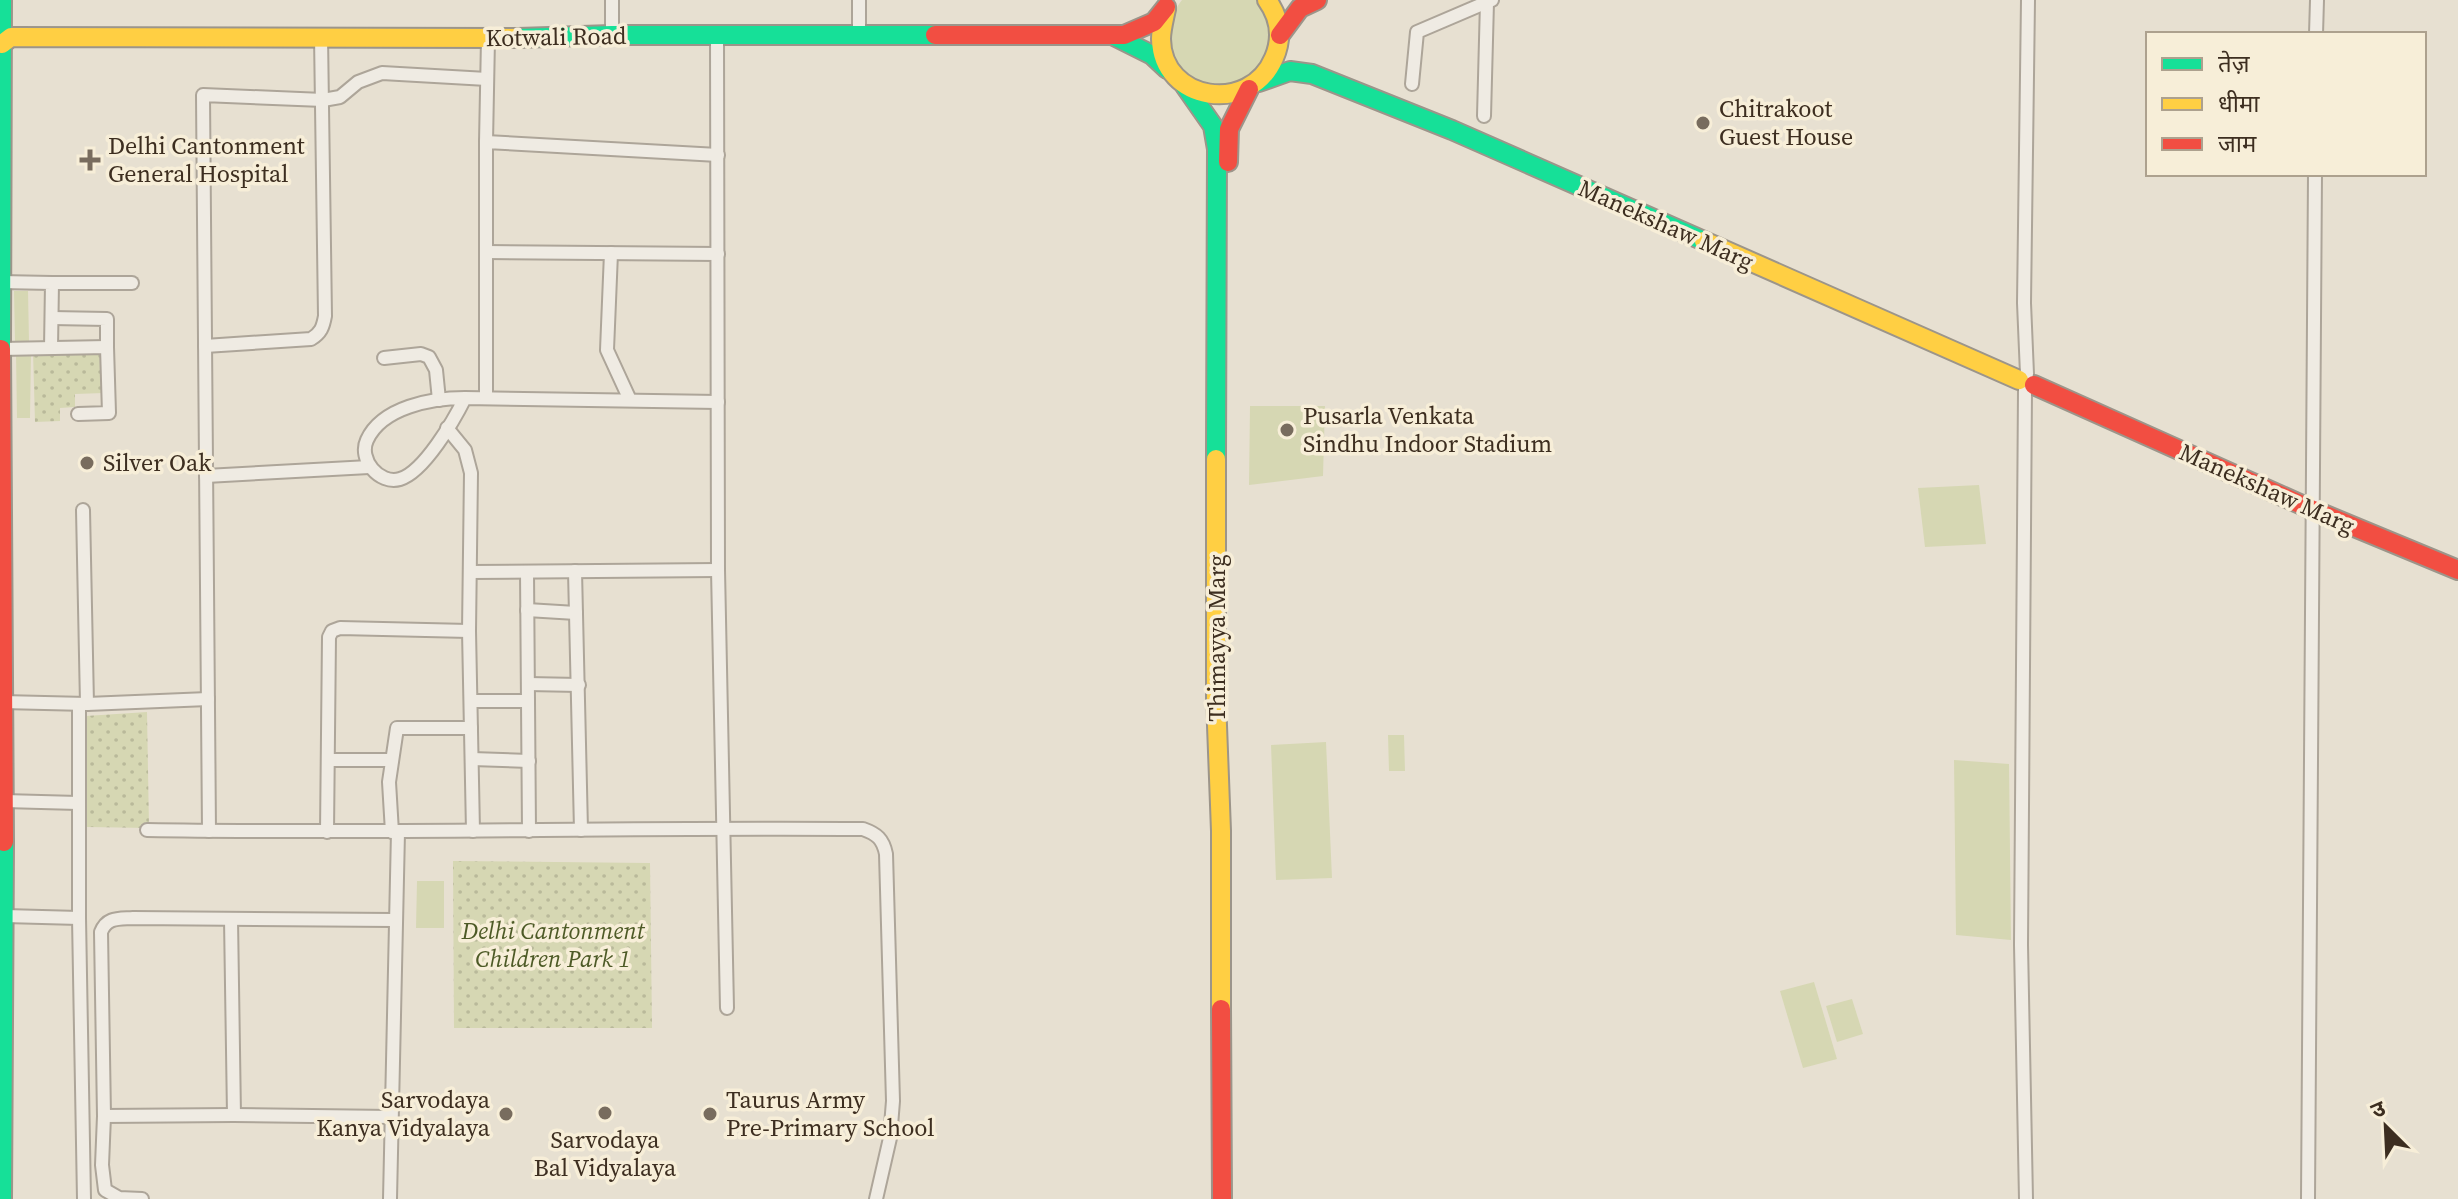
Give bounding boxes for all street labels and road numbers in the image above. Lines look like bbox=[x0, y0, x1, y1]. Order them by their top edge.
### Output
street label: Kotwali Road bbox=[485, 19, 627, 54]
street label: Manekshaw Marg bbox=[1573, 171, 1759, 278]
street label: Manekshaw Marg bbox=[2174, 435, 2360, 542]
street label: Thimayya Marg bbox=[1200, 554, 1233, 722]

